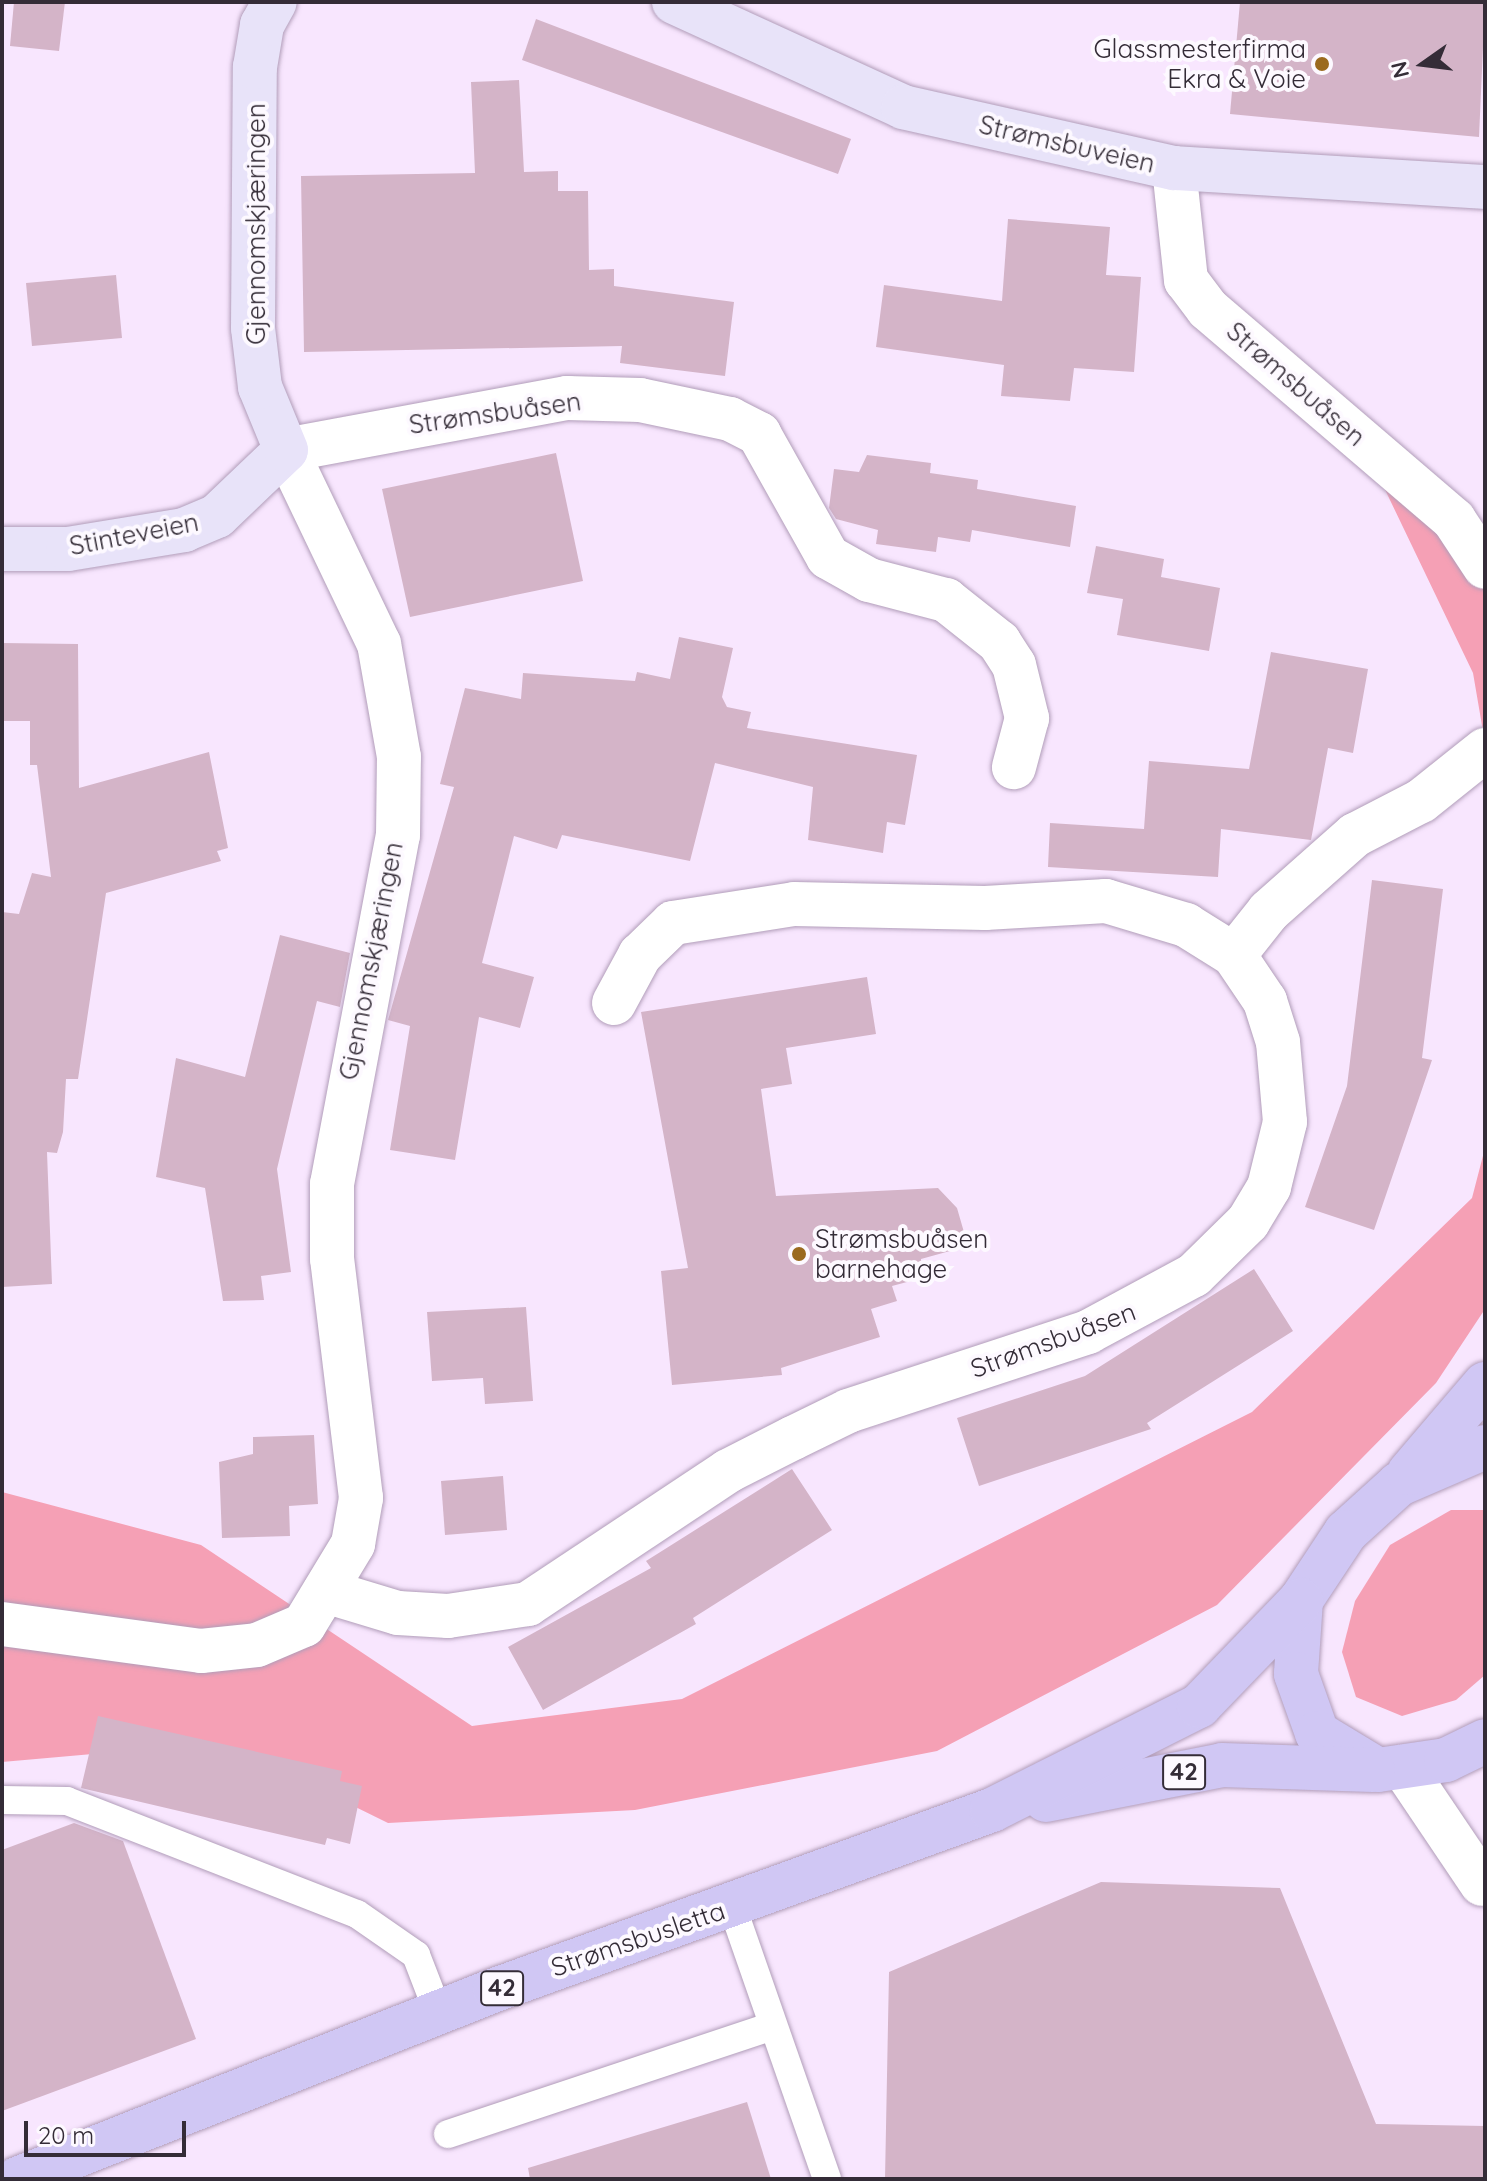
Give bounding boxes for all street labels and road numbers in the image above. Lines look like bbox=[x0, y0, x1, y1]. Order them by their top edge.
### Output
street label: Gjennomskjæringen bbox=[240, 103, 272, 345]
street label: Strømsbuveien bbox=[976, 109, 1158, 179]
street label: Strømsbuåsen bbox=[1220, 315, 1372, 453]
street label: Strømsbuåsen bbox=[407, 385, 583, 441]
street label: Stinteveien bbox=[67, 506, 201, 562]
street label: Gjennomskjæringen bbox=[333, 839, 409, 1083]
street label: Strømsbuåsen bbox=[966, 1296, 1140, 1384]
road number: 42 bbox=[1162, 1752, 1206, 1792]
street label: Strømsbusletta bbox=[547, 1895, 729, 1983]
road number: 42 bbox=[480, 1968, 524, 2008]

